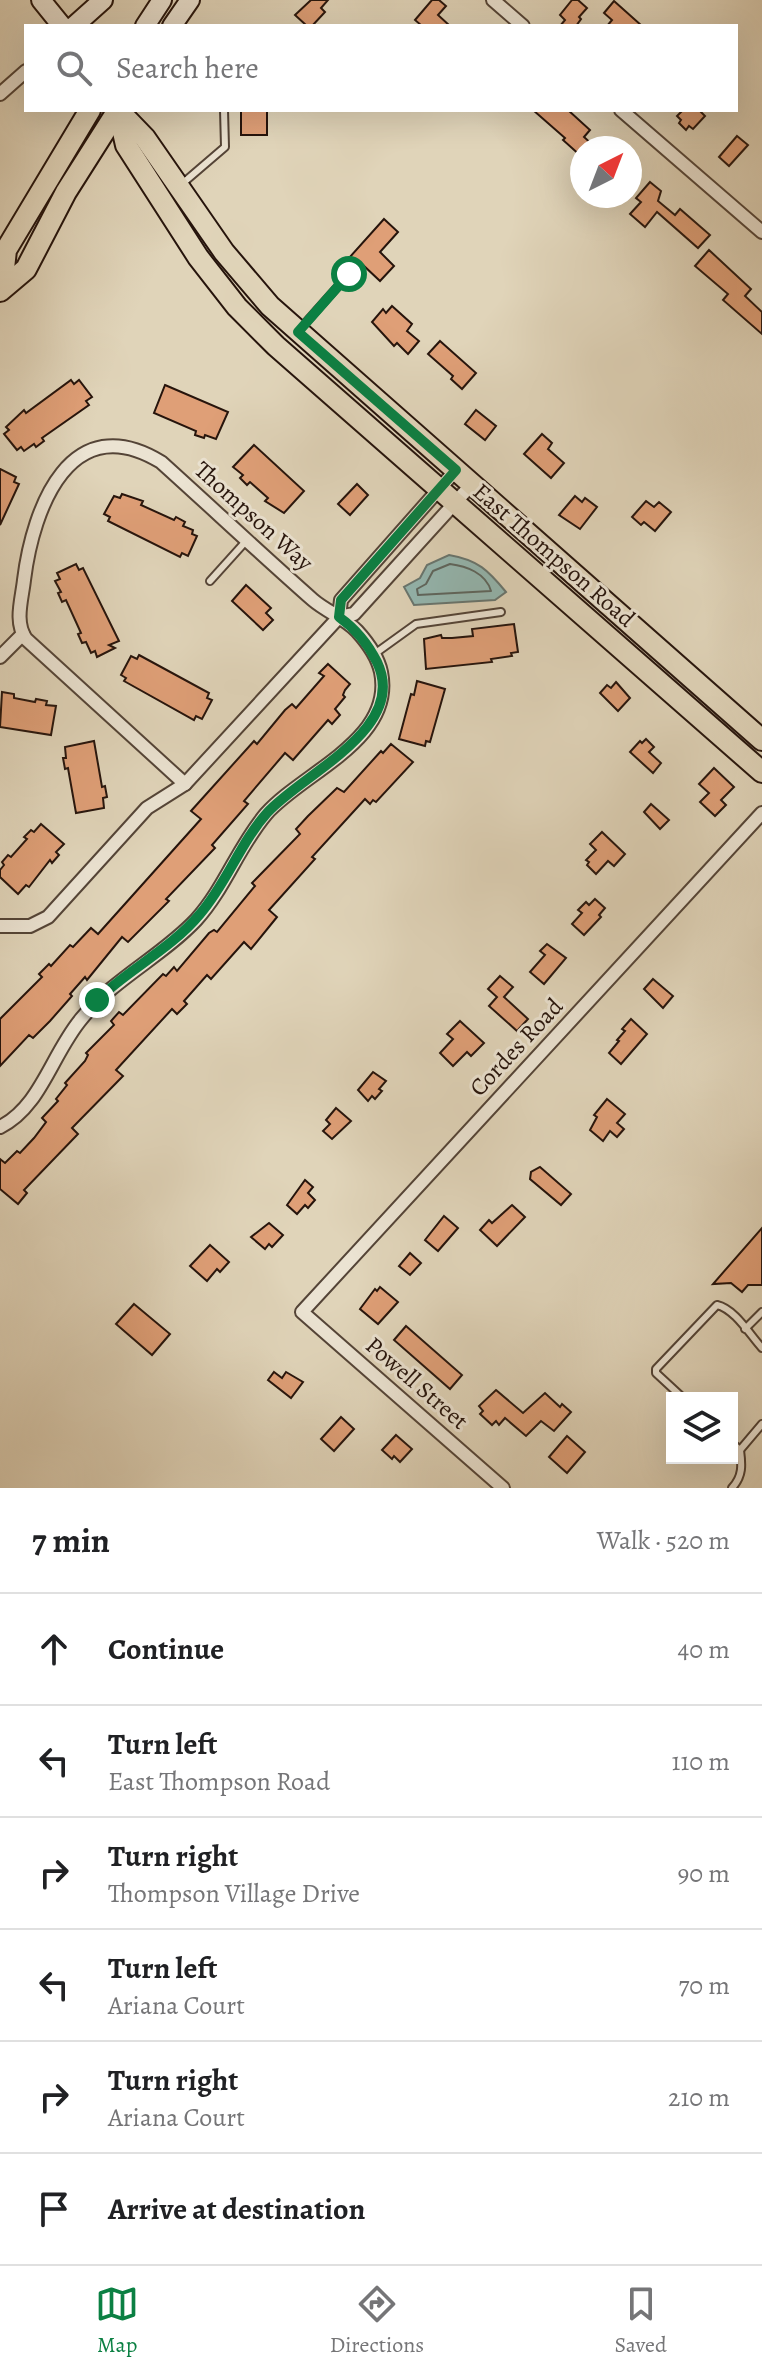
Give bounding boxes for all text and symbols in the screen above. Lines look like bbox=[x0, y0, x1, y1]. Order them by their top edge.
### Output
search box bbox=[24, 24, 738, 112]
icon: search bbox=[52, 46, 96, 90]
text: Search here bbox=[116, 48, 259, 88]
north arrow bbox=[570, 136, 642, 208]
route start bbox=[331, 256, 367, 292]
street label: Thompson Way bbox=[188, 454, 321, 578]
street label: East Thompson Road bbox=[466, 476, 642, 634]
route end bbox=[79, 982, 115, 1018]
street label: Cordes Road bbox=[462, 991, 570, 1103]
street label: Powell Street bbox=[359, 1329, 475, 1437]
map controls bbox=[666, 1392, 738, 1464]
button: layers bbox=[666, 1392, 738, 1464]
text: 7 min bbox=[32, 1517, 110, 1564]
text: Walk · 520 m bbox=[597, 1523, 730, 1558]
icon: ahead bbox=[32, 1627, 76, 1671]
text: Continue bbox=[108, 1629, 224, 1669]
text: 40 m bbox=[678, 1632, 730, 1667]
text: Turn left bbox=[108, 1724, 217, 1764]
icon: left bbox=[32, 1739, 76, 1783]
text: 110 m bbox=[672, 1744, 730, 1779]
text: East Thompson Road bbox=[108, 1764, 330, 1799]
text: Turn right bbox=[108, 1836, 238, 1876]
icon: right bbox=[32, 1851, 76, 1895]
text: 90 m bbox=[678, 1856, 730, 1891]
text: Thompson Village Drive bbox=[108, 1876, 360, 1911]
text: Turn left bbox=[108, 1948, 217, 1988]
icon: left bbox=[32, 1963, 76, 2007]
text: 70 m bbox=[678, 1968, 730, 2003]
text: Ariana Court bbox=[108, 1988, 245, 2023]
text: Turn right bbox=[108, 2060, 238, 2100]
icon: right bbox=[32, 2075, 76, 2119]
text: 210 m bbox=[668, 2080, 730, 2115]
text: Ariana Court bbox=[108, 2100, 245, 2135]
icon: arrive bbox=[32, 2187, 76, 2231]
text: Arrive at destination bbox=[108, 2189, 365, 2229]
tab: Map bbox=[95, 2282, 139, 2360]
tab: Directions bbox=[330, 2282, 424, 2360]
tab: Saved bbox=[615, 2282, 667, 2360]

